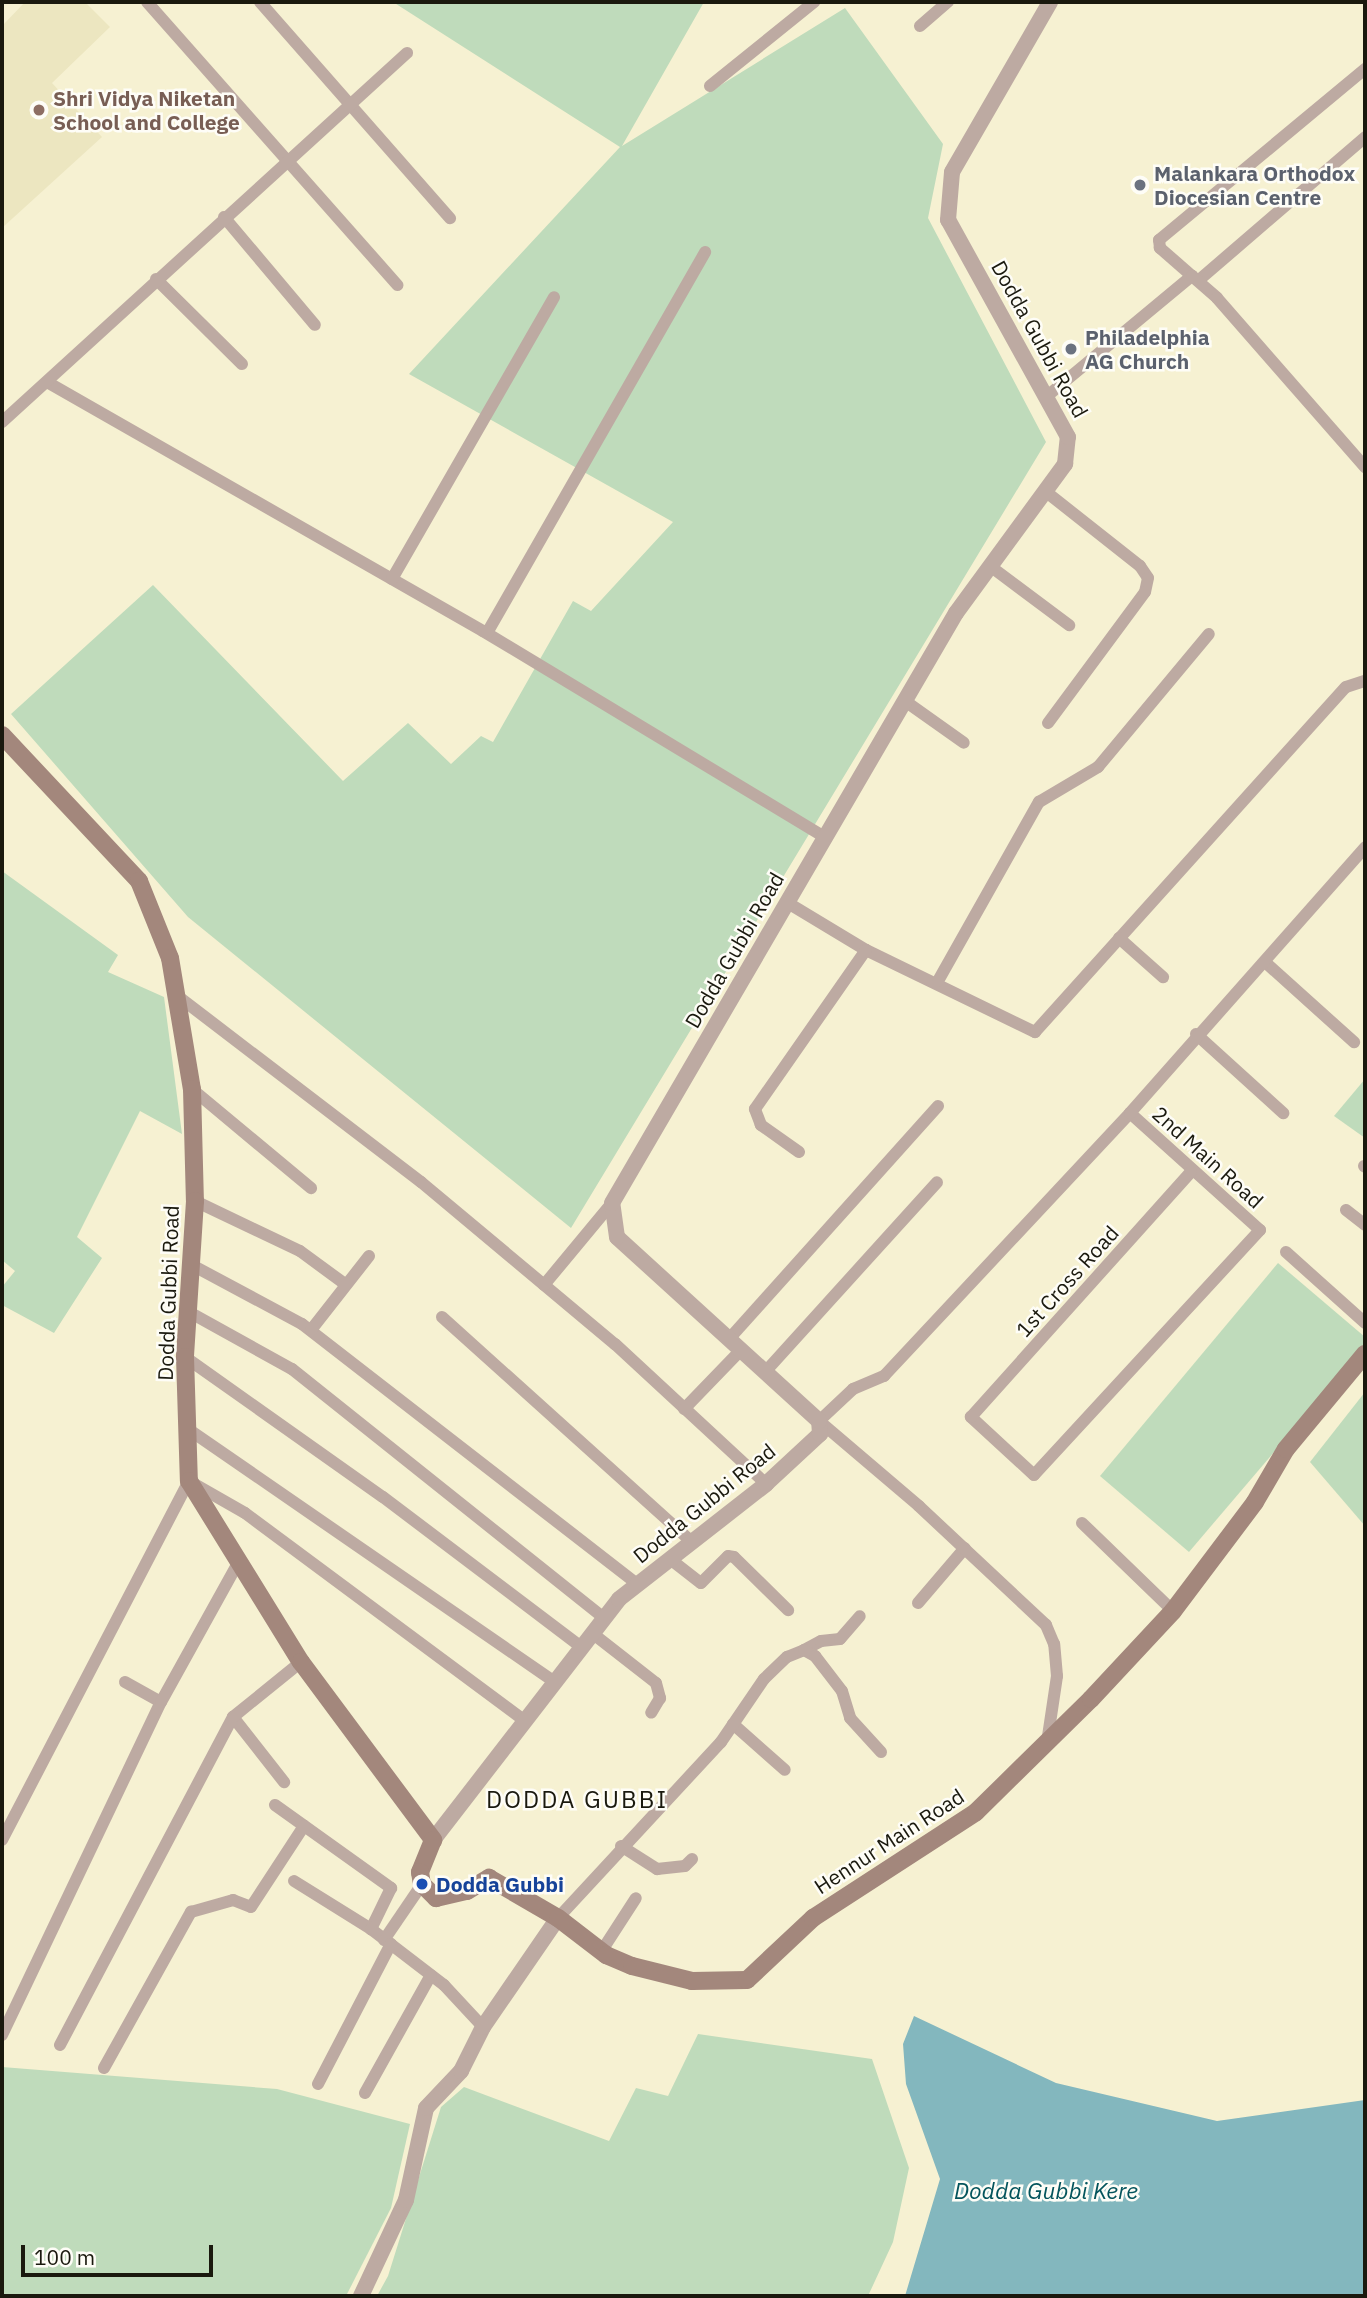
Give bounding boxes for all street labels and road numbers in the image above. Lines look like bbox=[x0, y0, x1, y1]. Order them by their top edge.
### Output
street label: Dodda Gubbi Road bbox=[986, 256, 1094, 422]
street label: Dodda Gubbi Road bbox=[679, 868, 789, 1032]
street label: 2nd Main Road bbox=[1147, 1101, 1269, 1213]
street label: Dodda Gubbi Road bbox=[152, 1205, 184, 1381]
street label: 1st Cross Road bbox=[1010, 1220, 1124, 1342]
street label: Dodda Gubbi Road bbox=[628, 1438, 780, 1568]
street label: Hennur Main Road bbox=[809, 1783, 969, 1899]

